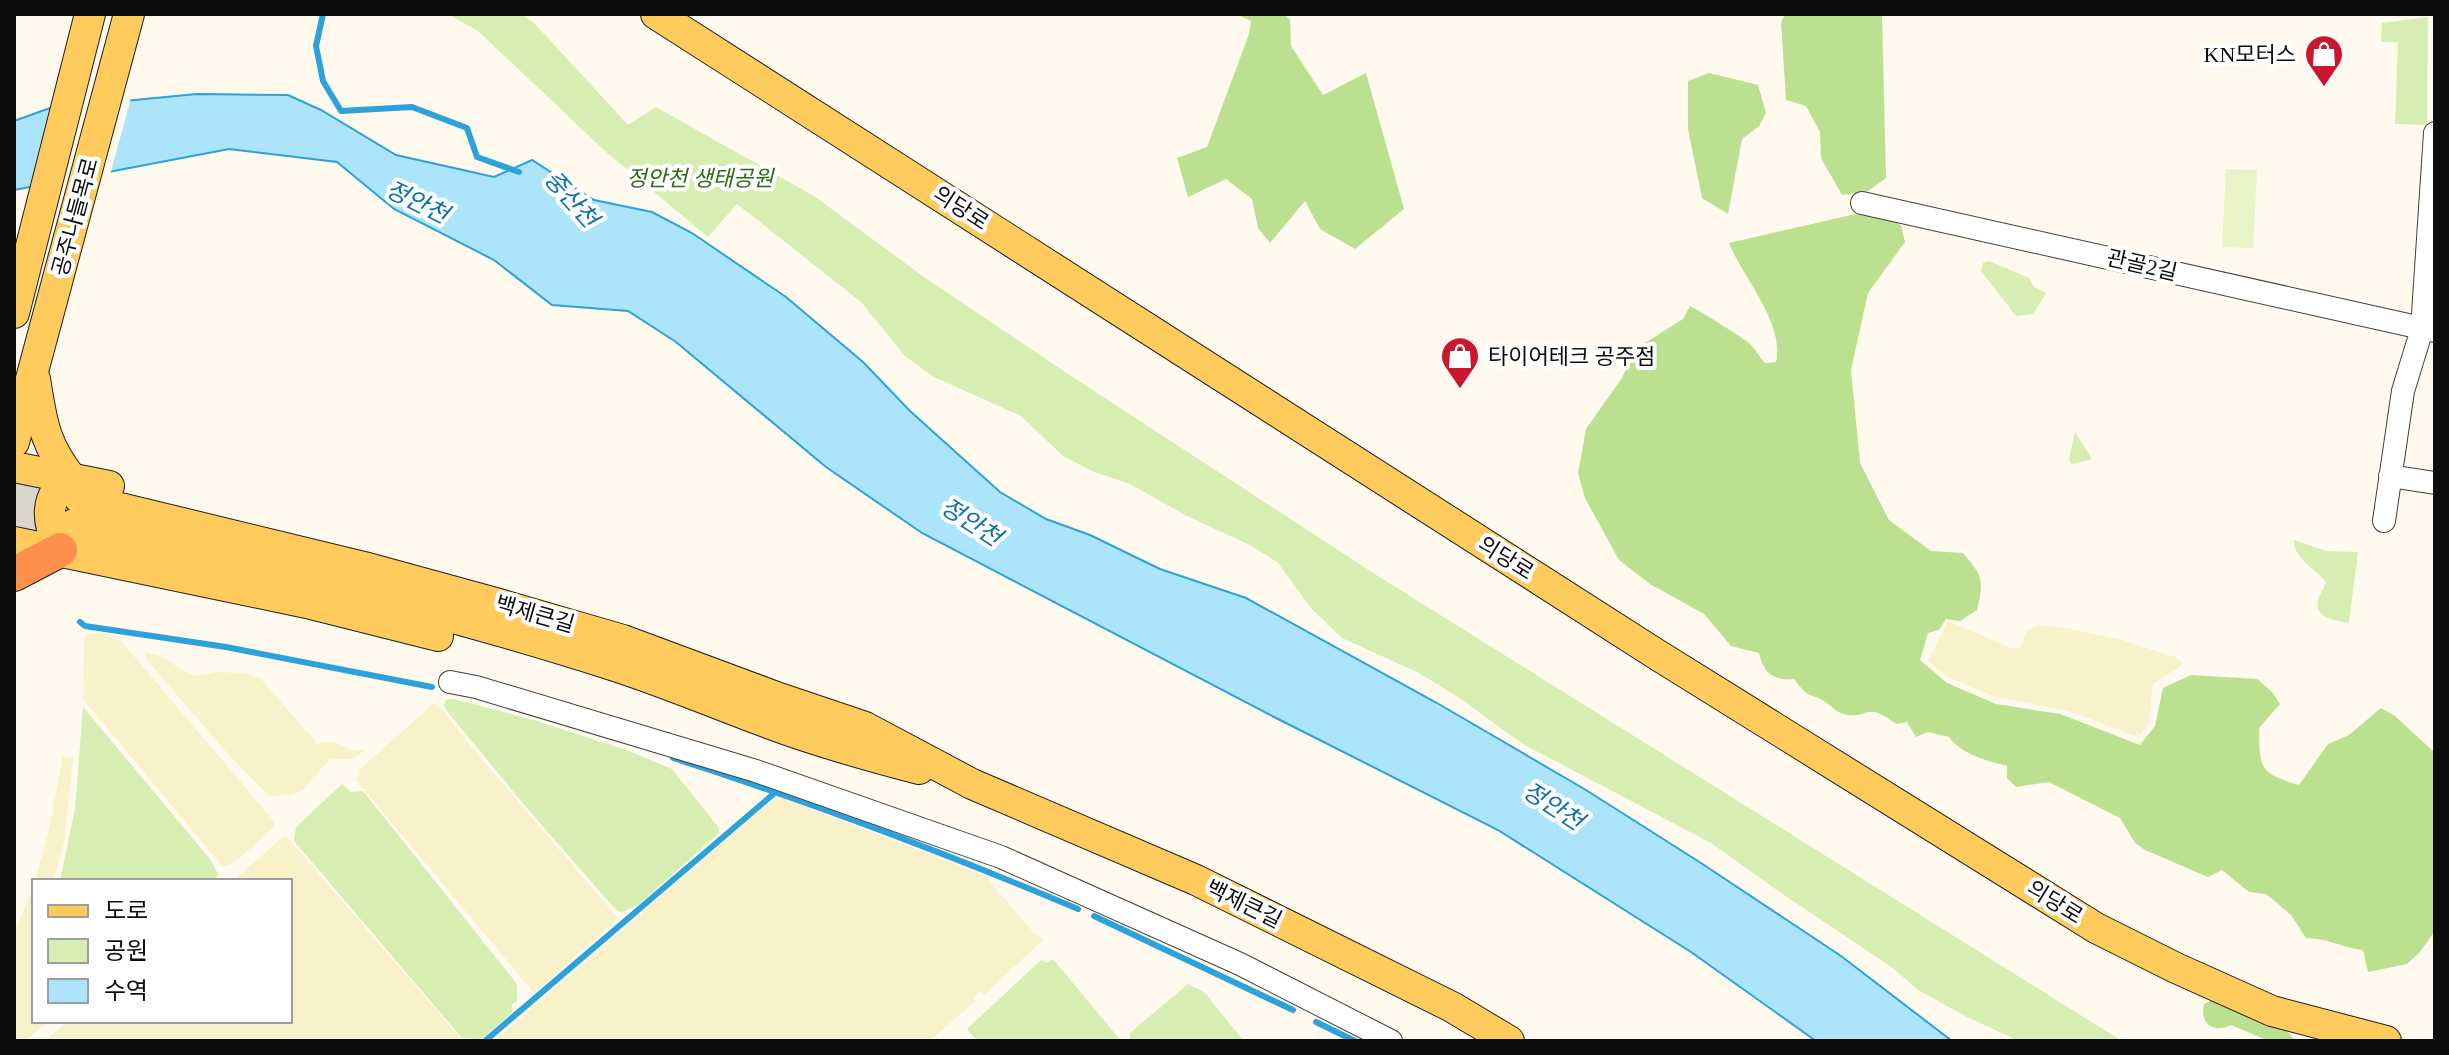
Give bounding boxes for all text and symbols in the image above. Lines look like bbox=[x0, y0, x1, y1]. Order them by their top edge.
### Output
shop icon: KN모터스 bbox=[2303, 33, 2345, 88]
place label: KN모터스 bbox=[2204, 42, 2296, 67]
street label: 공주나들목로 bbox=[47, 155, 103, 279]
water label: 중산천 bbox=[539, 166, 605, 234]
park label: 정안천 생태공원 bbox=[626, 166, 775, 191]
water label: 정안천 bbox=[382, 176, 455, 229]
street label: 의당로 bbox=[929, 181, 993, 235]
street label: 관골2길 bbox=[2104, 245, 2180, 285]
shop icon: 타이어테크 공주점 bbox=[1439, 335, 1481, 390]
place label: 타이어테크 공주점 bbox=[1488, 344, 1655, 369]
water label: 정안천 bbox=[936, 493, 1008, 553]
street label: 의당로 bbox=[1474, 531, 1538, 585]
street label: 백제큰길 bbox=[493, 591, 577, 637]
water label: 정안천 bbox=[1518, 777, 1590, 837]
street label: 백제큰길 bbox=[1202, 875, 1286, 933]
street label: 의당로 bbox=[2023, 875, 2087, 929]
legend bbox=[32, 879, 292, 1023]
text: 도로 bbox=[104, 898, 148, 924]
text: 공원 bbox=[104, 938, 148, 964]
text: 수역 bbox=[104, 978, 148, 1004]

